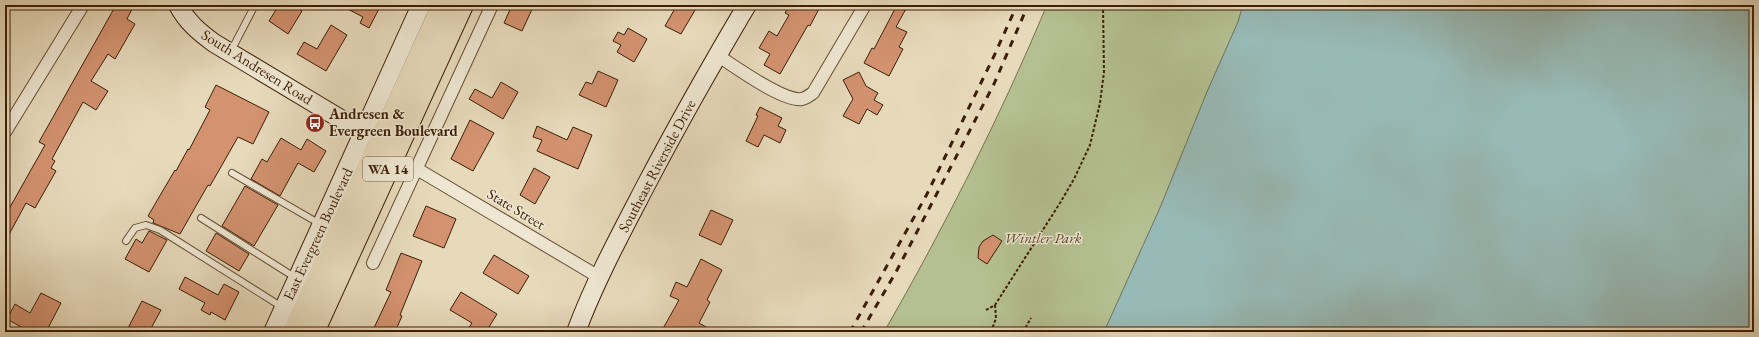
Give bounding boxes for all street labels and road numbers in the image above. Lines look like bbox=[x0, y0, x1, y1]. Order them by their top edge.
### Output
street label: South Andresen Road bbox=[198, 25, 317, 109]
street label: Southeast Riverside Drive bbox=[614, 96, 700, 235]
road number: WA 14 bbox=[363, 157, 413, 181]
street label: East Evergreen Boulevard bbox=[278, 164, 357, 303]
street label: State Street bbox=[484, 184, 549, 233]

